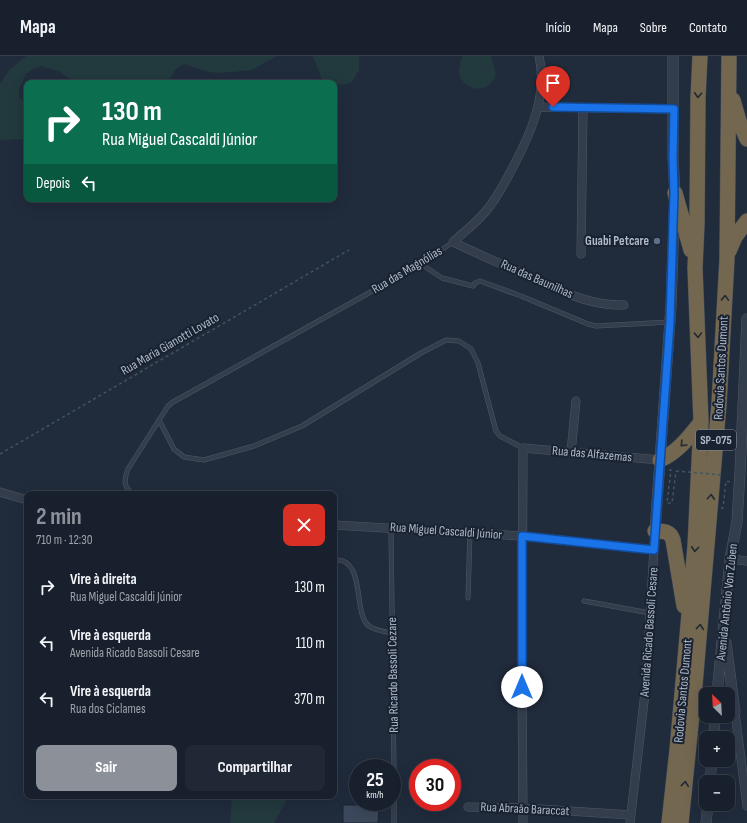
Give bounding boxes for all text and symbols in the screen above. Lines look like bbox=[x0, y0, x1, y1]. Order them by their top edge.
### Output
text: Mapa bbox=[20, 16, 56, 39]
text: Início bbox=[545, 19, 571, 36]
text: Mapa bbox=[593, 19, 618, 36]
text: Sobre bbox=[640, 19, 667, 36]
text: Contato bbox=[689, 19, 727, 36]
pin bbox=[536, 66, 570, 107]
icon: arrive bbox=[542, 72, 564, 94]
one-way arrow bbox=[694, 92, 702, 98]
text: 130 m bbox=[102, 95, 162, 128]
icon: right bbox=[36, 96, 88, 148]
text: Rua Miguel Cascaldi Júnior bbox=[102, 129, 258, 150]
icon: left bbox=[78, 172, 100, 194]
text: Depois bbox=[36, 174, 70, 193]
place label: Guabi Petcare bbox=[585, 233, 649, 249]
marker: Guabi Petcare bbox=[652, 236, 662, 246]
street label: Rua das Magnólias bbox=[369, 243, 445, 297]
street label: Rua das Baunilhas bbox=[498, 256, 576, 302]
one-way arrow bbox=[721, 295, 729, 301]
street label: Rua Maria Gianotti Lovato bbox=[118, 309, 222, 379]
street label: Rodovia Santos Dumont bbox=[710, 316, 732, 420]
one-way arrow bbox=[694, 332, 702, 338]
road number: SP-075 bbox=[696, 430, 736, 450]
one-way arrow bbox=[680, 439, 687, 447]
street label: Rua das Alfazemas bbox=[551, 443, 633, 465]
one-way arrow bbox=[707, 494, 716, 500]
text: 2 min bbox=[36, 502, 82, 531]
button: close bbox=[283, 504, 325, 546]
street label: Rua Miguel Cascaldi Júnior bbox=[389, 519, 503, 543]
text: 710 m · 12:30 bbox=[36, 532, 93, 548]
street label: Avenida Antônio Von Zuben bbox=[713, 543, 741, 662]
one-way arrow bbox=[690, 546, 699, 552]
street label: Avenida Ricado Bassoli Cesare bbox=[636, 567, 662, 698]
text: Vire à direita bbox=[70, 570, 137, 589]
icon: right bbox=[36, 576, 58, 598]
text: 130 m bbox=[295, 578, 325, 597]
text: Rua Miguel Cascaldi Júnior bbox=[70, 589, 182, 605]
street label: Rua Ricardo Bassoli Cezare bbox=[384, 617, 402, 733]
one-way arrow bbox=[696, 624, 705, 630]
text: Vire à esquerda bbox=[70, 626, 151, 645]
icon: left bbox=[36, 632, 58, 654]
text: 110 m bbox=[296, 634, 325, 653]
street label: Rodovia Santos Dumont bbox=[671, 639, 695, 743]
text: Avenida Ricado Bassoli Cesare bbox=[70, 645, 200, 661]
position arrow bbox=[501, 666, 543, 708]
text: Vire à esquerda bbox=[70, 682, 151, 701]
north arrow bbox=[699, 687, 735, 723]
map controls bbox=[699, 687, 735, 811]
icon: left bbox=[36, 688, 58, 710]
text: 370 m bbox=[294, 690, 325, 709]
text: Rua dos Ciclames bbox=[70, 701, 146, 717]
button: + bbox=[699, 731, 735, 767]
button: Sair bbox=[36, 745, 177, 791]
button: Compartilhar bbox=[185, 745, 325, 791]
speed limit sign: 30 bbox=[409, 759, 461, 811]
text: 25 bbox=[366, 768, 384, 792]
button: − bbox=[699, 775, 735, 811]
one-way arrow bbox=[680, 781, 689, 787]
text: km/h bbox=[366, 789, 384, 801]
street label: Rua Abraão Baraccat bbox=[480, 799, 570, 819]

